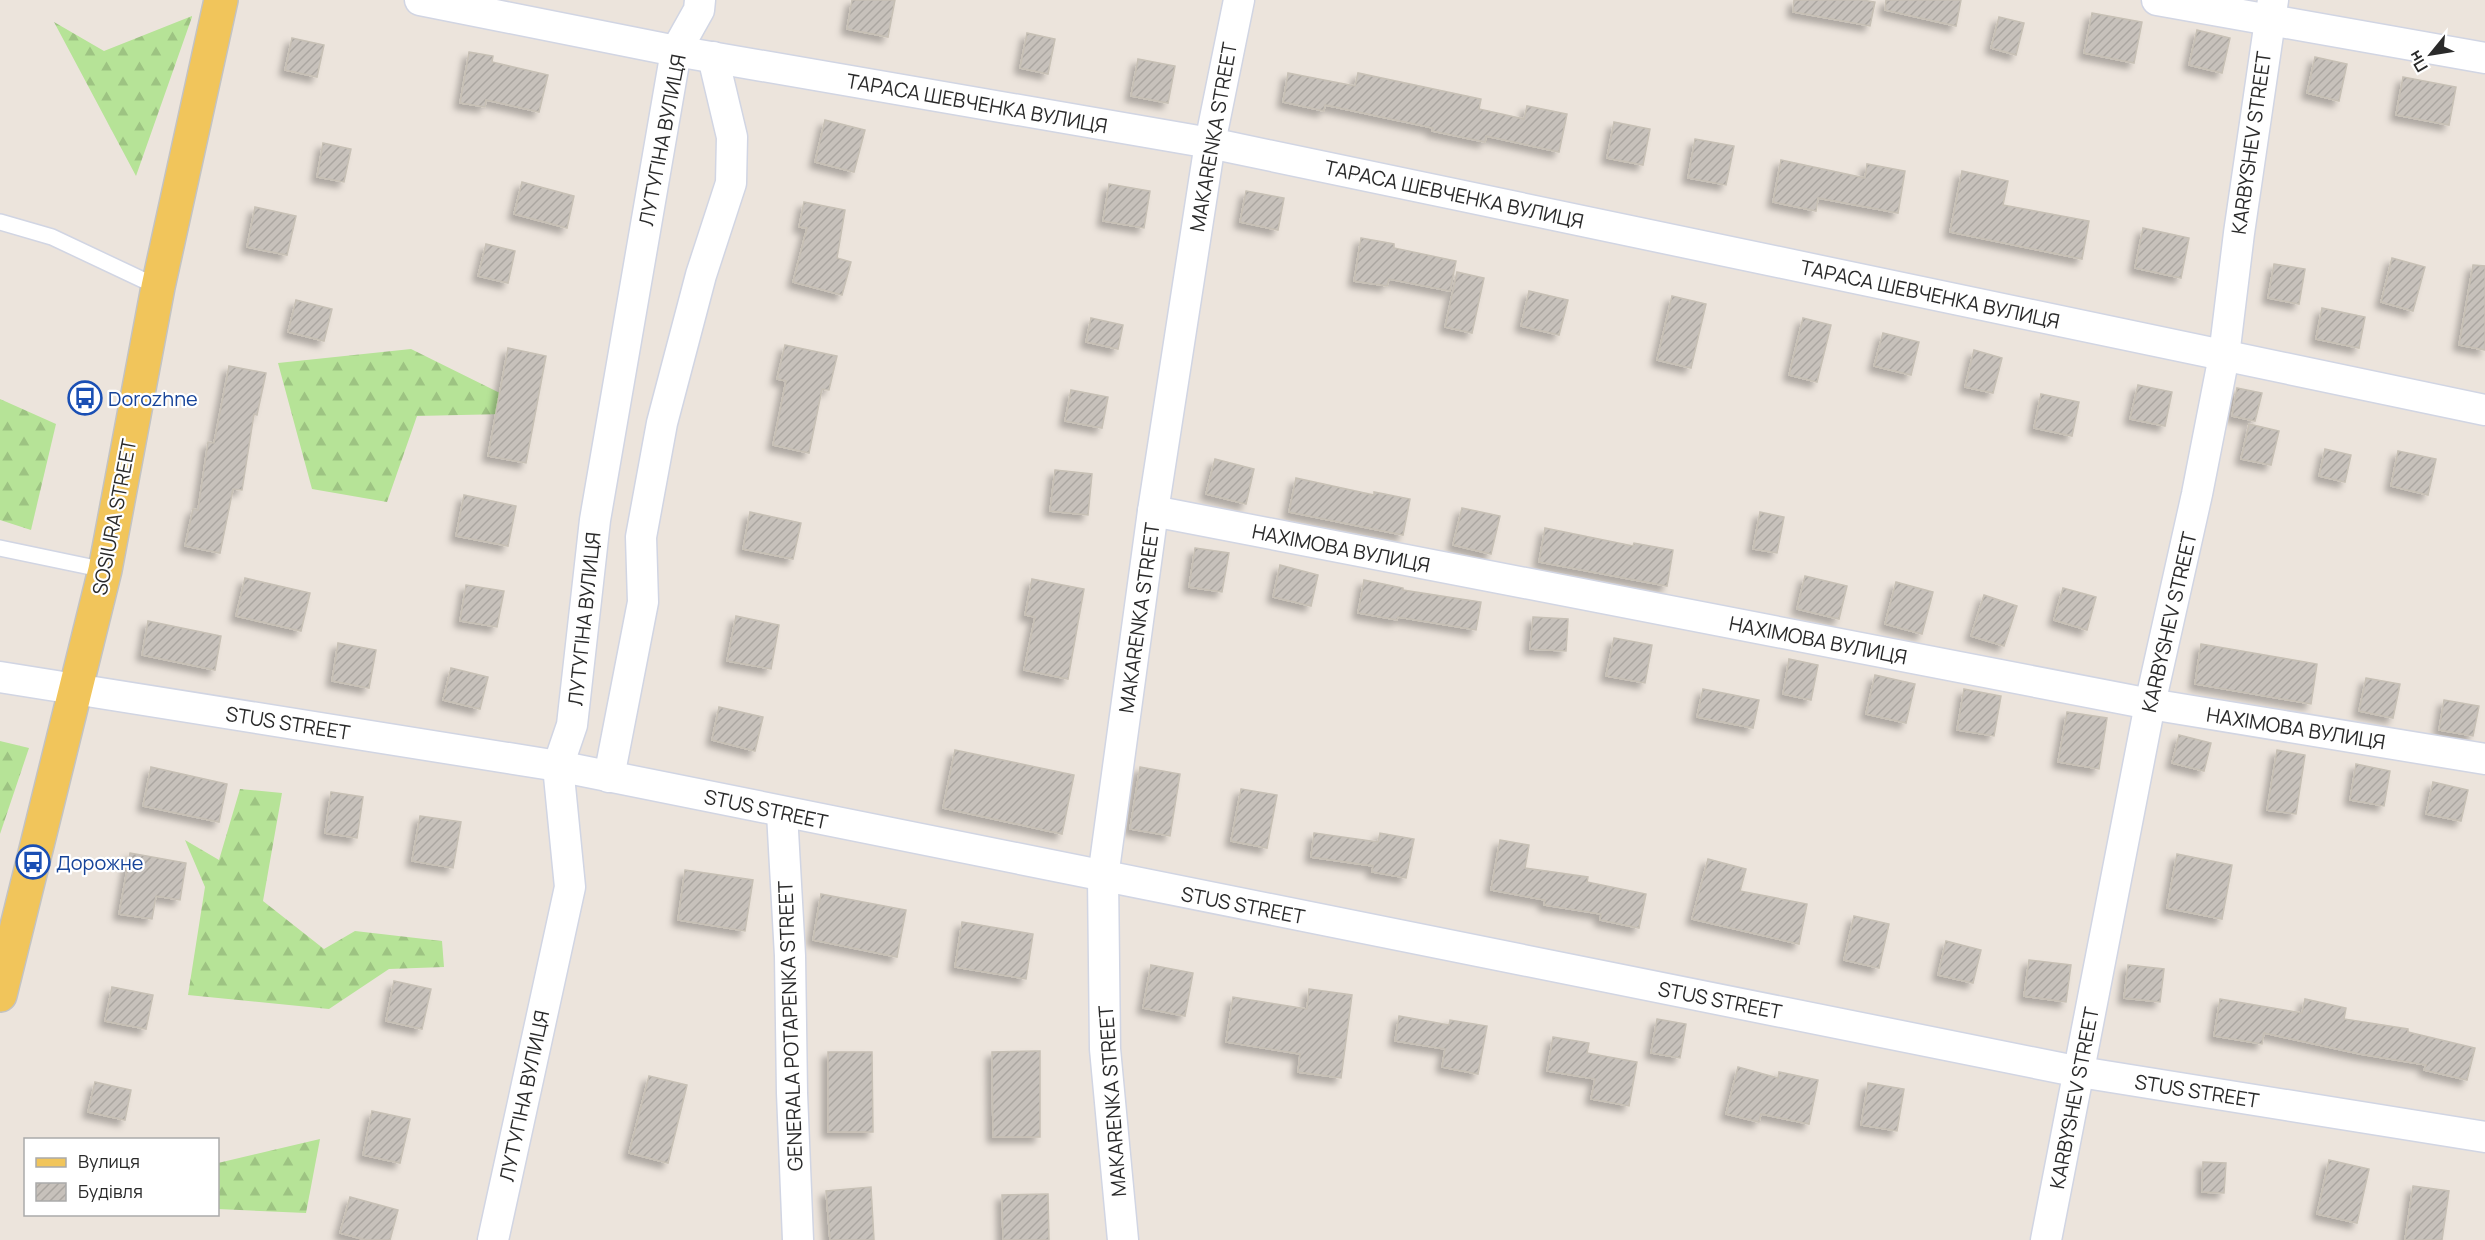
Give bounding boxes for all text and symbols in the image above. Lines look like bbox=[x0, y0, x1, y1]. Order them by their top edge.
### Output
north arrow bbox=[2401, 24, 2461, 84]
street label: MAKARENKA STREET bbox=[1183, 40, 1243, 234]
text: Пн bbox=[2403, 47, 2433, 76]
street label: KARBYSHEV STREET bbox=[2225, 50, 2277, 236]
street label: ЛУТУГІНА ВУЛИЦЯ bbox=[632, 52, 692, 228]
street label: ТАРАСА ШЕВЧЕНКА ВУЛИЦЯ bbox=[844, 67, 1110, 139]
street label: ТАРАСА ШЕВЧЕНКА ВУЛИЦЯ bbox=[1322, 153, 1586, 235]
street label: ТАРАСА ШЕВЧЕНКА ВУЛИЦЯ bbox=[1798, 253, 2062, 335]
bus stop icon: Dorozhne bbox=[67, 380, 103, 416]
place label: Dorozhne bbox=[108, 385, 198, 412]
street label: SOSIURA STREET bbox=[86, 436, 142, 597]
street label: НАХІМОВА ВУЛИЦЯ bbox=[1250, 518, 1432, 578]
street label: MAKARENKA STREET bbox=[1112, 521, 1166, 715]
street label: KARBYSHEV STREET bbox=[2135, 529, 2203, 715]
street label: ЛУТУГІНА ВУЛИЦЯ bbox=[561, 531, 607, 707]
street label: НАХІМОВА ВУЛИЦЯ bbox=[1727, 610, 1909, 670]
street label: STUS STREET bbox=[224, 700, 352, 746]
street label: НАХІМОВА ВУЛИЦЯ bbox=[2205, 701, 2387, 755]
street label: STUS STREET bbox=[702, 783, 830, 835]
bus stop icon: Дорожне bbox=[15, 844, 51, 880]
place label: Дорожне bbox=[56, 849, 144, 876]
street label: GENERALA POTAPENKA STREET bbox=[771, 880, 809, 1172]
street label: STUS STREET bbox=[1179, 880, 1307, 930]
street label: STUS STREET bbox=[1656, 975, 1784, 1025]
street label: MAKARENKA STREET bbox=[1092, 1004, 1132, 1198]
street label: KARBYSHEV STREET bbox=[2043, 1005, 2105, 1191]
street label: ЛУТУГІНА ВУЛИЦЯ bbox=[493, 1008, 555, 1184]
street label: STUS STREET bbox=[2133, 1068, 2261, 1114]
legend bbox=[24, 1138, 219, 1216]
text: Вулиця bbox=[78, 1149, 140, 1173]
text: Будівля bbox=[78, 1179, 143, 1203]

